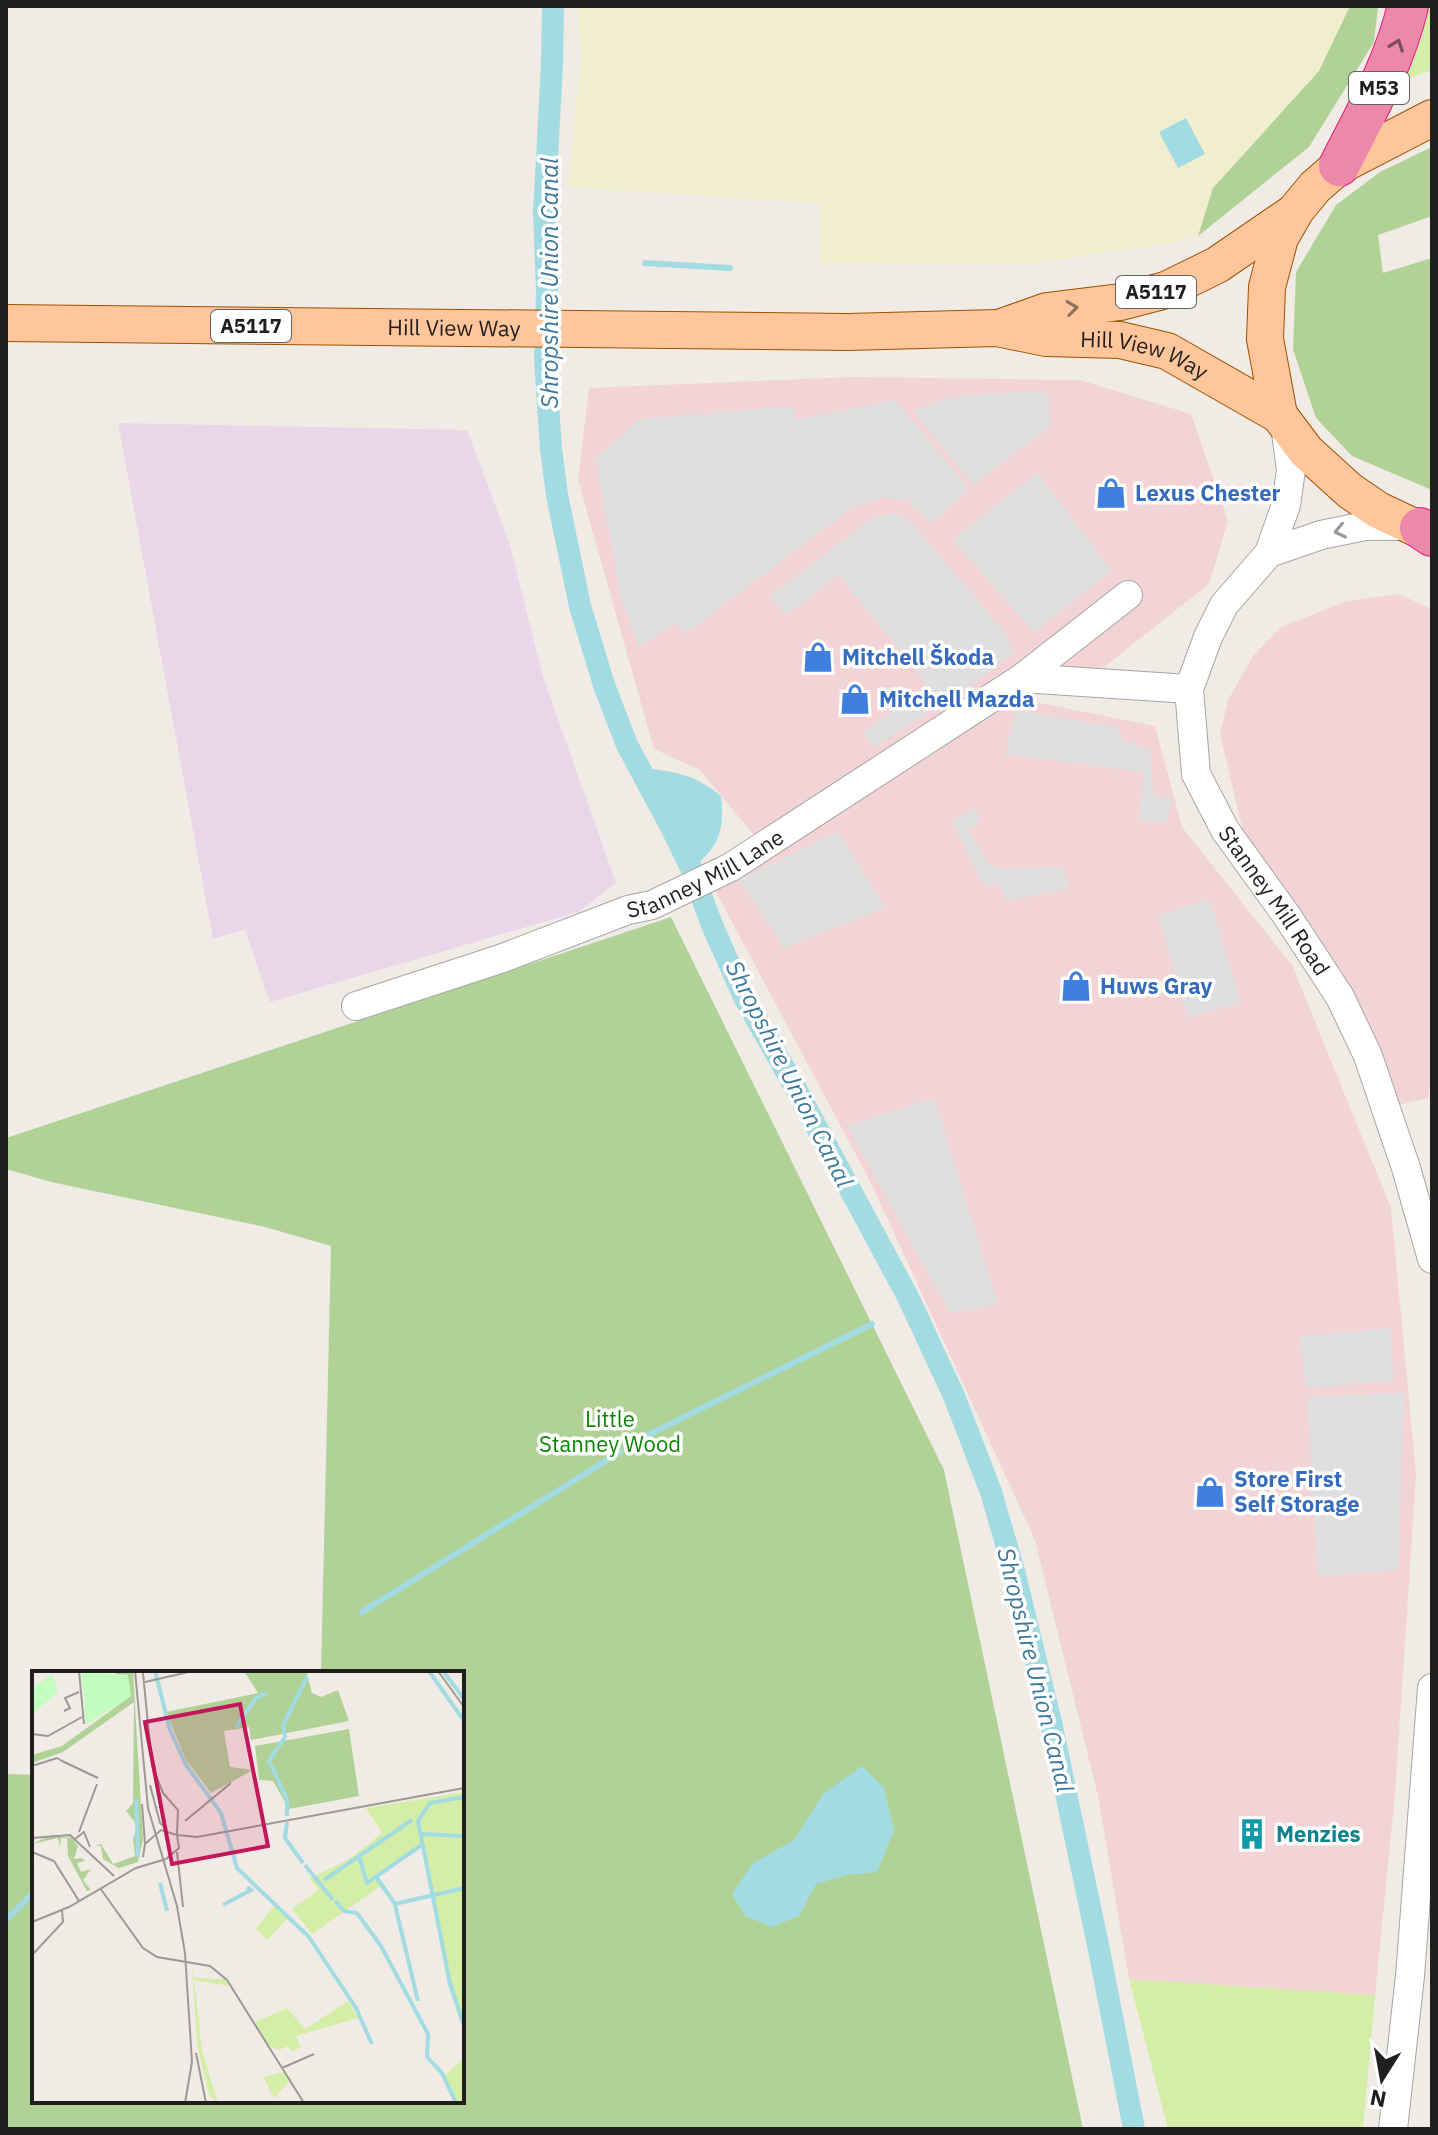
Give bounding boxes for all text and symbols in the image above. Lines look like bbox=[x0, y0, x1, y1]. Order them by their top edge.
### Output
one-way arrow bbox=[1387, 39, 1404, 53]
road number: M53 bbox=[1349, 72, 1409, 104]
water label: Shropshire Union Canal bbox=[533, 157, 565, 408]
road number: A5117 bbox=[1116, 276, 1196, 308]
one-way arrow bbox=[1066, 299, 1079, 316]
road number: A5117 bbox=[211, 310, 291, 342]
street label: Hill View Way bbox=[387, 312, 521, 342]
street label: Hill View Way bbox=[1080, 324, 1214, 386]
shop icon: Lexus Chester bbox=[1094, 476, 1128, 510]
place label: Lexus Chester bbox=[1135, 478, 1281, 507]
one-way arrow bbox=[1334, 522, 1347, 539]
shop icon: Mitchell Škoda bbox=[801, 640, 835, 674]
place label: Mitchell Škoda bbox=[842, 642, 994, 671]
shop icon: Mitchell Mazda bbox=[838, 682, 872, 716]
place label: Mitchell Mazda bbox=[879, 684, 1034, 713]
street label: Stanney Mill Road bbox=[1212, 819, 1337, 981]
street label: Stanney Mill Lane bbox=[624, 822, 789, 924]
water label: Shropshire Union Canal bbox=[719, 955, 861, 1193]
shop icon: Huws Gray bbox=[1059, 969, 1093, 1003]
place label: Huws Gray bbox=[1100, 971, 1212, 1000]
park label: Little Stanney Wood bbox=[539, 1404, 681, 1458]
place label: Store First Self Storage bbox=[1234, 1464, 1360, 1518]
shop icon: Store First Self Storage bbox=[1193, 1475, 1227, 1509]
water label: Shropshire Union Canal bbox=[990, 1544, 1082, 1796]
inset map bbox=[32, 1671, 464, 2103]
building icon: Menzies bbox=[1235, 1817, 1269, 1851]
place label: Menzies bbox=[1276, 1819, 1361, 1848]
north arrow bbox=[1342, 2039, 1422, 2119]
text: N bbox=[1367, 2083, 1389, 2115]

